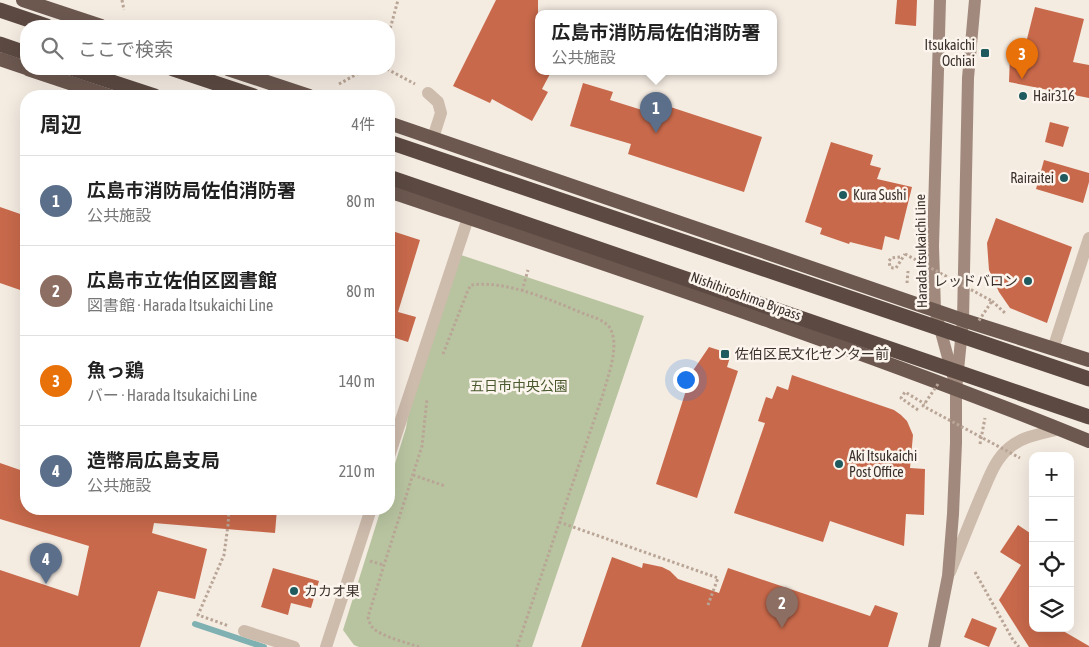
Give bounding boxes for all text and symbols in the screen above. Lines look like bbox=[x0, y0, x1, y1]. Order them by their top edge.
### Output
popup bbox=[535, 10, 777, 75]
search box bbox=[20, 20, 395, 75]
text: 広島市消防局佐伯消防署 bbox=[551, 21, 761, 43]
icon: search bbox=[38, 34, 66, 62]
place label: Itsukaichi Ochiai bbox=[925, 37, 975, 69]
text: ここで検索 bbox=[78, 38, 173, 60]
pin: 3 bbox=[1006, 38, 1038, 79]
marker: Itsukaichi Ochiai bbox=[979, 47, 991, 59]
text: 公共施設 bbox=[551, 48, 616, 66]
place label: Hair316 bbox=[1033, 88, 1075, 104]
marker: Hair316 bbox=[1017, 90, 1029, 102]
pin: 1 bbox=[640, 92, 672, 133]
text: 周辺 bbox=[40, 112, 82, 136]
text: 4件 bbox=[351, 115, 375, 133]
place label: Rairaitei bbox=[1010, 170, 1054, 186]
marker: Rairaitei bbox=[1058, 172, 1070, 184]
text: 広島市消防局佐伯消防署 bbox=[87, 179, 296, 201]
place label: Kura Sushi bbox=[853, 187, 906, 203]
marker: Kura Sushi bbox=[837, 189, 849, 201]
text: 1 bbox=[52, 192, 60, 210]
text: 80 m bbox=[346, 192, 375, 210]
street label: Harada Itsukaichi Line bbox=[912, 194, 930, 308]
text: 公共施設 bbox=[87, 206, 151, 224]
text: 広島市立佐伯区図書館 bbox=[87, 269, 277, 291]
street label: Nishihiroshima Bypass bbox=[689, 269, 803, 323]
place label: レッドバロン bbox=[934, 273, 1018, 289]
marker: レッドバロン bbox=[1022, 275, 1034, 287]
text: 2 bbox=[52, 282, 60, 300]
text: 80 m bbox=[346, 282, 375, 300]
text: 図書館 · Harada Itsukaichi Line bbox=[87, 296, 273, 314]
place label: 佐伯区民文化センター前 bbox=[735, 346, 889, 362]
marker: 佐伯区民文化センター前 bbox=[719, 348, 731, 360]
text: 魚っ鶏 bbox=[87, 359, 144, 381]
your location bbox=[673, 367, 699, 393]
text: 3 bbox=[52, 372, 60, 390]
text: 140 m bbox=[339, 372, 375, 390]
park label: 五日市中央公園 bbox=[470, 378, 568, 394]
text: バー · Harada Itsukaichi Line bbox=[87, 386, 257, 404]
place label: Aki Itsukaichi Post Office bbox=[849, 448, 917, 480]
text: 造幣局広島支局 bbox=[87, 449, 220, 471]
map controls bbox=[1029, 452, 1074, 632]
button: + bbox=[1029, 452, 1074, 497]
marker: Aki Itsukaichi Post Office bbox=[833, 458, 845, 470]
text: 4 bbox=[52, 462, 60, 480]
text: 210 m bbox=[339, 462, 375, 480]
text: 公共施設 bbox=[87, 476, 151, 494]
button: − bbox=[1029, 497, 1074, 542]
button: locate bbox=[1029, 542, 1074, 587]
pin: 4 bbox=[30, 543, 62, 584]
place label: カカオ果 bbox=[304, 583, 360, 599]
marker: カカオ果 bbox=[288, 585, 300, 597]
pin: 2 bbox=[766, 587, 798, 628]
button: layers bbox=[1029, 587, 1074, 632]

